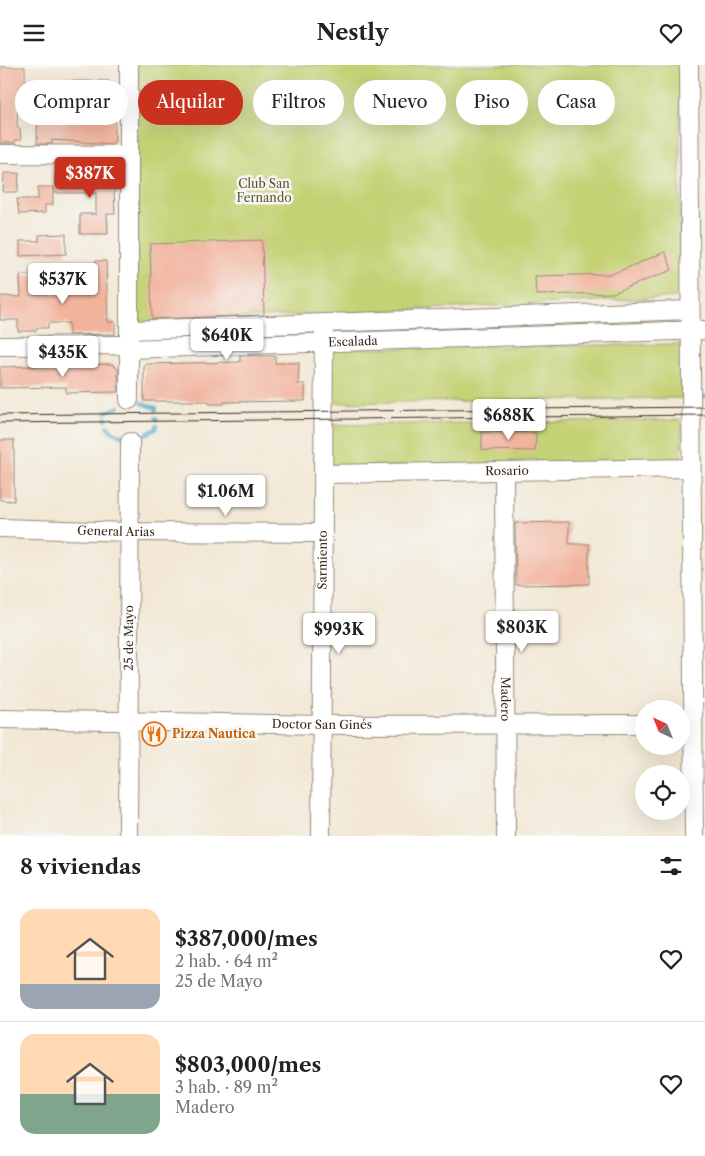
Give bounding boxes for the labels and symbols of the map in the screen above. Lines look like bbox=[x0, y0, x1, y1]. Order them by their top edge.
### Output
pin: $387K bbox=[55, 157, 125, 199]
park label: Club San Fernando bbox=[236, 176, 292, 205]
pin: $537K bbox=[28, 263, 98, 305]
pin: $640K bbox=[192, 319, 262, 361]
street label: Escalada bbox=[328, 333, 379, 349]
pin: $435K bbox=[28, 335, 98, 378]
pin: $688K bbox=[474, 399, 544, 441]
street label: Rosario bbox=[485, 463, 529, 478]
pin: $1.06M bbox=[185, 475, 267, 517]
street label: General Arias bbox=[77, 522, 155, 539]
street label: Sarmiento bbox=[314, 530, 330, 590]
street label: 25 de Mayo bbox=[121, 605, 136, 671]
pin: $803K bbox=[487, 611, 557, 653]
pin: $993K bbox=[304, 613, 374, 655]
street label: Madero bbox=[498, 677, 513, 721]
north arrow bbox=[635, 700, 690, 755]
street label: Doctor San Ginés bbox=[272, 716, 372, 732]
restaurant icon: Pizza Nautica bbox=[141, 721, 167, 747]
place label: Pizza Nautica bbox=[172, 726, 257, 741]

